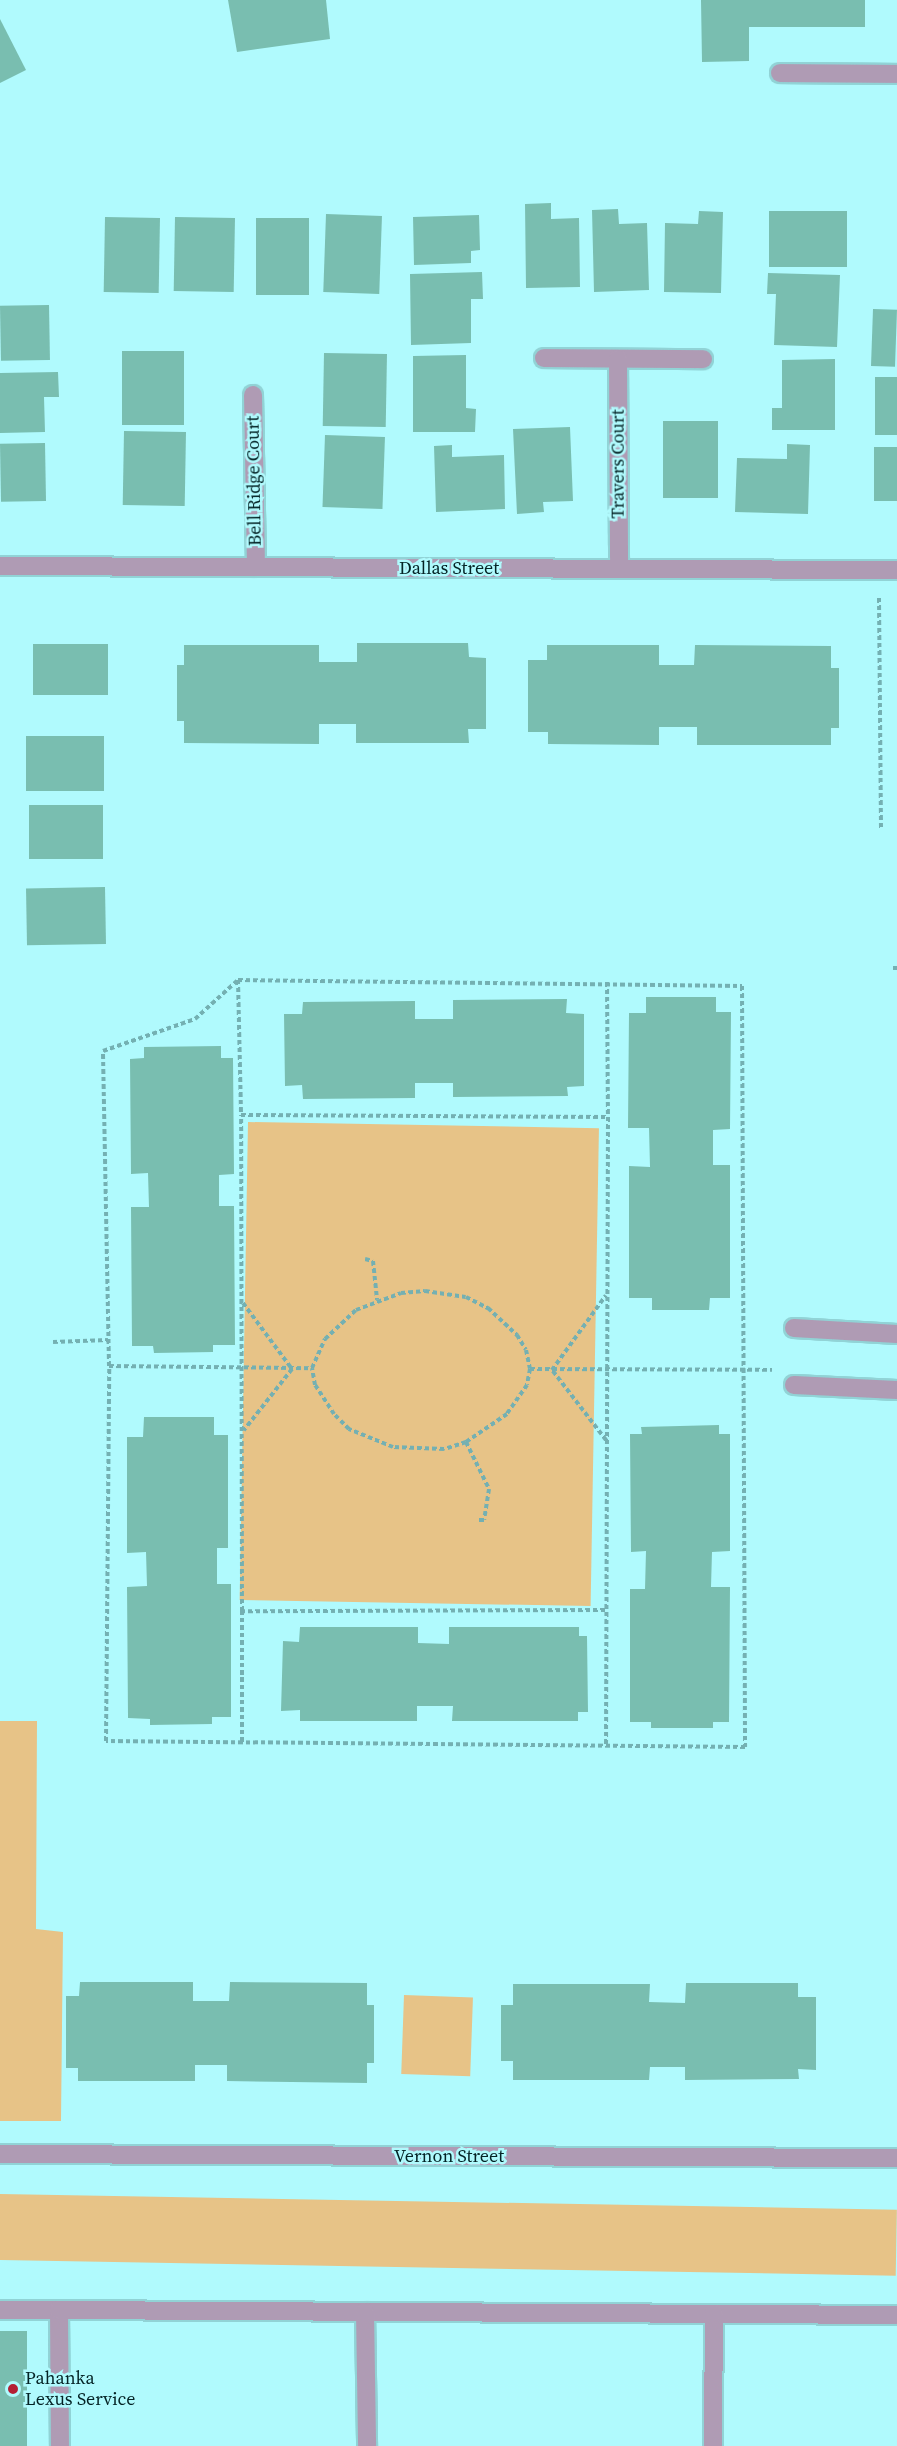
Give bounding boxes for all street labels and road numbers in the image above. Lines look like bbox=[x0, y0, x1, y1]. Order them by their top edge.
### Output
street label: Travers Court bbox=[607, 409, 629, 519]
street label: Bell Ridge Court bbox=[242, 416, 266, 546]
street label: Dallas Street bbox=[399, 557, 499, 579]
street label: Vernon Street bbox=[394, 2145, 504, 2167]

